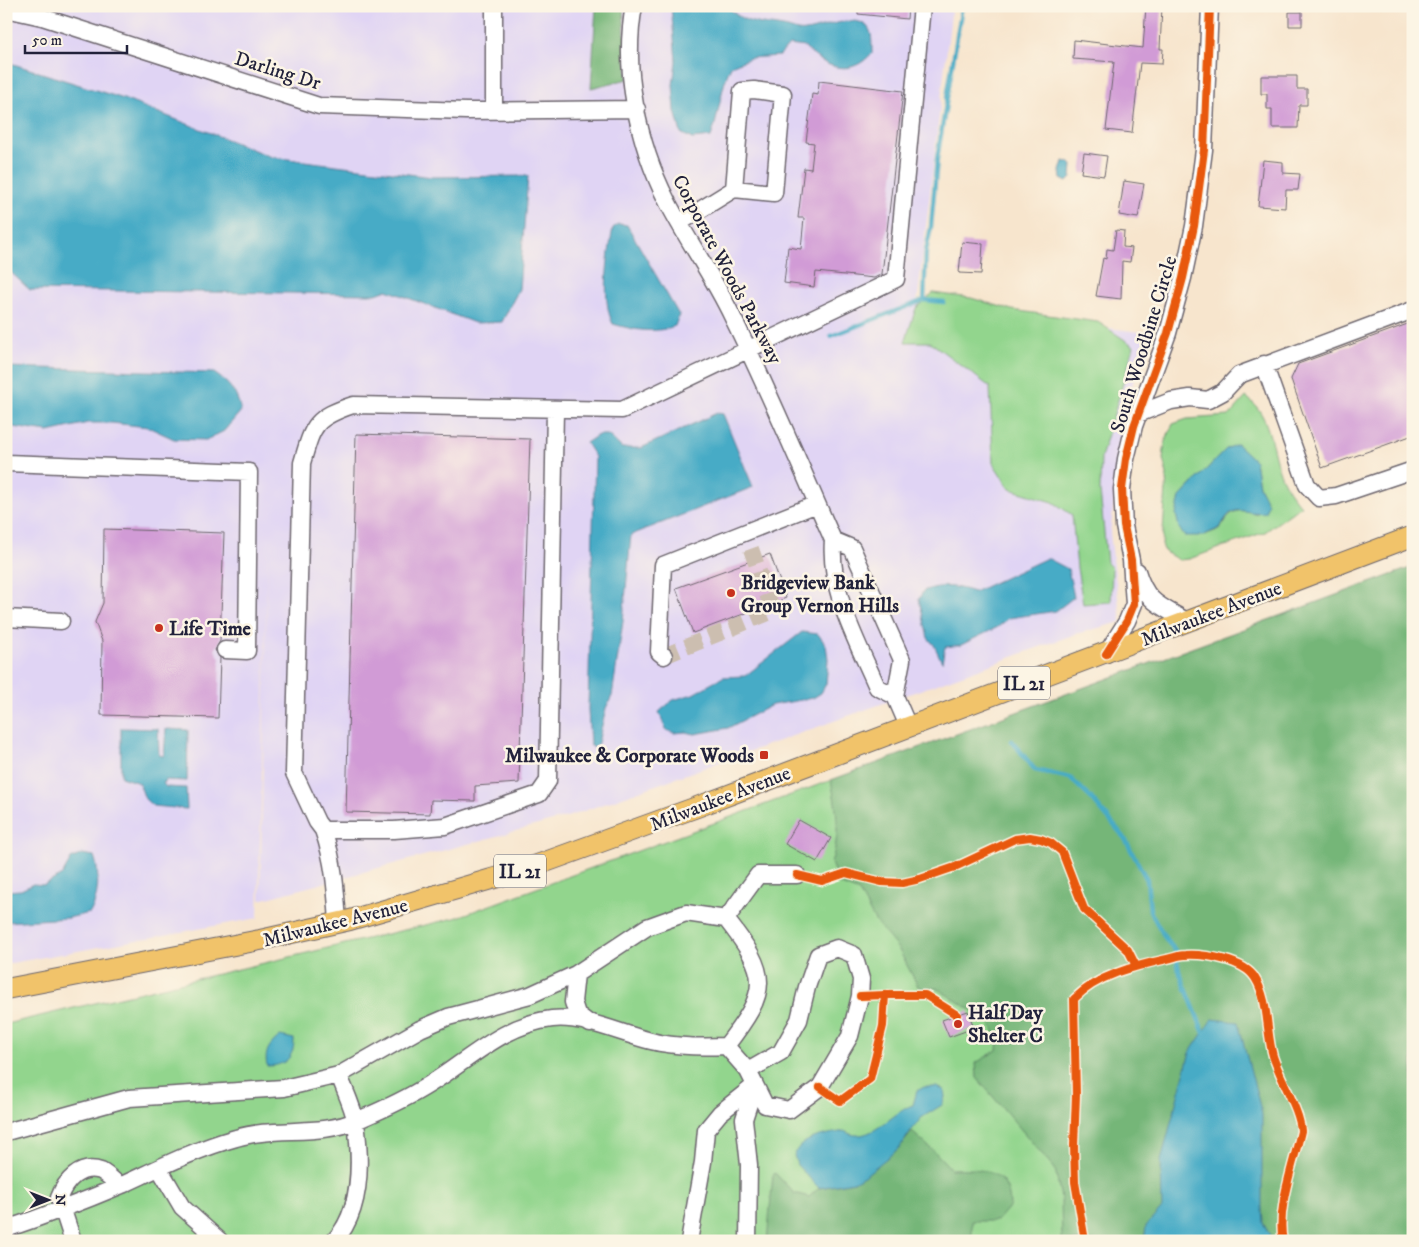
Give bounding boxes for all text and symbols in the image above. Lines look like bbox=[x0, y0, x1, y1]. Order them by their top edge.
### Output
scale bar bbox=[25, 22, 128, 54]
text: 50 m bbox=[32, 31, 62, 50]
street label: Darling Dr bbox=[231, 47, 324, 97]
street label: Corporate Woods Parkway bbox=[666, 171, 787, 369]
street label: South Woodbine Circle bbox=[1106, 253, 1183, 436]
place label: Bridgeview Bank Group Vernon Hills bbox=[741, 571, 899, 619]
street label: Milwaukee Avenue bbox=[1138, 576, 1285, 653]
marker: Bridgeview Bank Group Vernon Hills bbox=[725, 587, 737, 599]
place label: Life Time bbox=[169, 617, 252, 642]
marker: Life Time bbox=[153, 622, 165, 634]
road number: IL 21 bbox=[998, 666, 1050, 700]
place label: Milwaukee & Corporate Woods bbox=[505, 744, 754, 769]
marker: Milwaukee & Corporate Woods bbox=[758, 749, 770, 761]
street label: Milwaukee Avenue bbox=[647, 761, 794, 838]
road number: IL 21 bbox=[494, 854, 546, 888]
street label: Milwaukee Avenue bbox=[260, 893, 410, 954]
place label: Half Day Shelter C bbox=[968, 1001, 1043, 1049]
marker: Half Day Shelter C bbox=[952, 1018, 964, 1030]
north arrow bbox=[22, 1174, 72, 1224]
text: N bbox=[51, 1194, 69, 1206]

